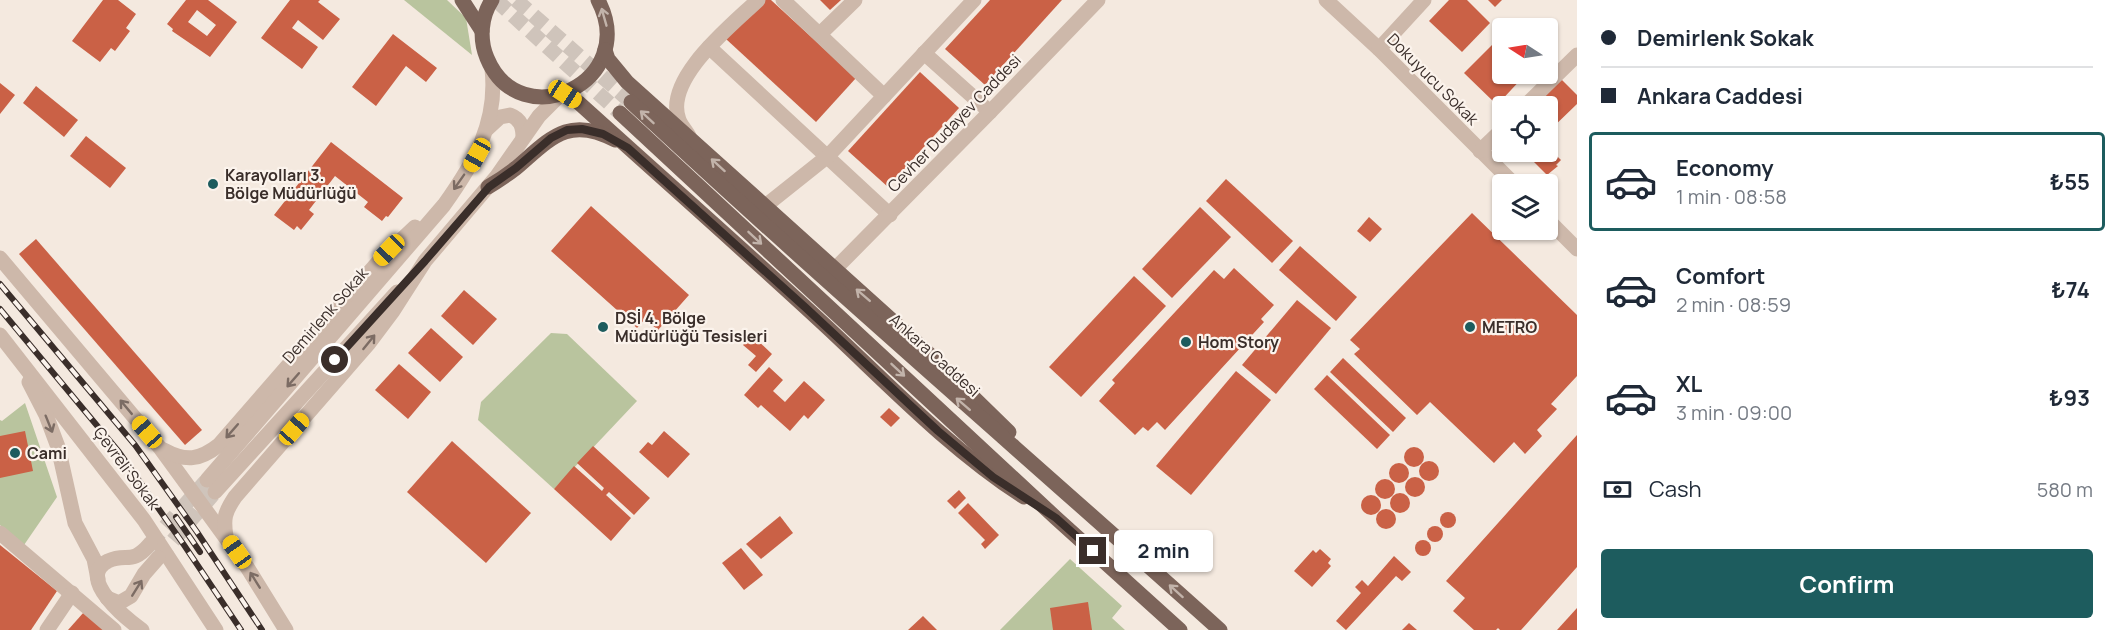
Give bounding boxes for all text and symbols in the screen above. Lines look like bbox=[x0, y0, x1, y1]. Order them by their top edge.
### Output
one-way arrow bbox=[598, 8, 609, 27]
north arrow bbox=[1492, 18, 1558, 84]
map controls bbox=[1492, 18, 1558, 240]
text: Demirlenk Sokak bbox=[1637, 23, 1814, 53]
street label: Dokuyucu Sokak bbox=[1382, 28, 1484, 130]
street label: Cevher Dudayev Caddesi bbox=[882, 49, 1026, 197]
car bbox=[545, 77, 585, 111]
text: Ankara Caddesi bbox=[1637, 81, 1803, 111]
button: locate bbox=[1492, 96, 1558, 162]
one-way arrow bbox=[640, 110, 655, 125]
car bbox=[460, 135, 494, 175]
text: Economy bbox=[1676, 153, 1774, 183]
icon: car bbox=[1604, 155, 1658, 209]
one-way arrow bbox=[710, 158, 725, 172]
place label: Karayolları 3. Bölge Müdürlüğü bbox=[225, 164, 356, 204]
text: ₺55 bbox=[2050, 167, 2090, 197]
one-way arrow bbox=[453, 174, 465, 190]
button: layers bbox=[1492, 174, 1558, 240]
marker: Karayolları 3. Bölge Müdürlüğü bbox=[206, 177, 220, 191]
text: 1 min · 08:58 bbox=[1676, 183, 1787, 210]
car bbox=[370, 231, 408, 269]
one-way arrow bbox=[747, 231, 762, 245]
text: Comfort bbox=[1676, 261, 1765, 291]
street label: Demirlenk Sokak bbox=[277, 262, 374, 368]
icon: car bbox=[1604, 263, 1658, 317]
text: ₺74 bbox=[2051, 275, 2090, 305]
one-way arrow bbox=[855, 289, 871, 302]
text: 2 min · 08:59 bbox=[1676, 291, 1791, 318]
place label: DSİ 4. Bölge Müdürlüğü Tesisleri bbox=[615, 307, 767, 347]
street label: Ankara Caddesi bbox=[885, 308, 985, 402]
place label: METRO bbox=[1482, 316, 1537, 338]
marker: DSİ 4. Bölge Müdürlüğü Tesisleri bbox=[596, 320, 610, 334]
marker: METRO bbox=[1463, 320, 1477, 334]
place label: Hom Story bbox=[1198, 331, 1279, 353]
one-way arrow bbox=[363, 334, 376, 350]
marker: Hom Story bbox=[1179, 335, 1193, 349]
route start bbox=[321, 346, 348, 373]
one-way arrow bbox=[891, 363, 906, 377]
text: XL bbox=[1676, 369, 1702, 399]
icon: car bbox=[1604, 371, 1658, 425]
one-way arrow bbox=[286, 372, 300, 387]
text: ₺93 bbox=[2049, 383, 2090, 413]
one-way arrow bbox=[956, 397, 971, 411]
one-way arrow bbox=[120, 399, 133, 415]
text: 3 min · 09:00 bbox=[1676, 399, 1792, 426]
car bbox=[275, 410, 313, 448]
car bbox=[128, 413, 166, 451]
one-way arrow bbox=[44, 414, 55, 432]
street label: Çevreli Sokak bbox=[89, 422, 166, 515]
one-way arrow bbox=[225, 423, 239, 438]
place label: Cami bbox=[27, 442, 67, 464]
marker: Cami bbox=[8, 446, 22, 460]
icon: cash bbox=[1601, 473, 1634, 506]
text: Cash bbox=[1649, 474, 1702, 504]
text: 580 m bbox=[2037, 476, 2093, 503]
callout: 2 min bbox=[1114, 530, 1213, 572]
car bbox=[219, 532, 255, 572]
route end bbox=[1079, 537, 1106, 564]
text: 2 min bbox=[1137, 537, 1190, 564]
button: Confirm bbox=[1601, 549, 2093, 618]
one-way arrow bbox=[249, 572, 261, 589]
one-way arrow bbox=[130, 579, 143, 596]
one-way arrow bbox=[1169, 584, 1184, 598]

